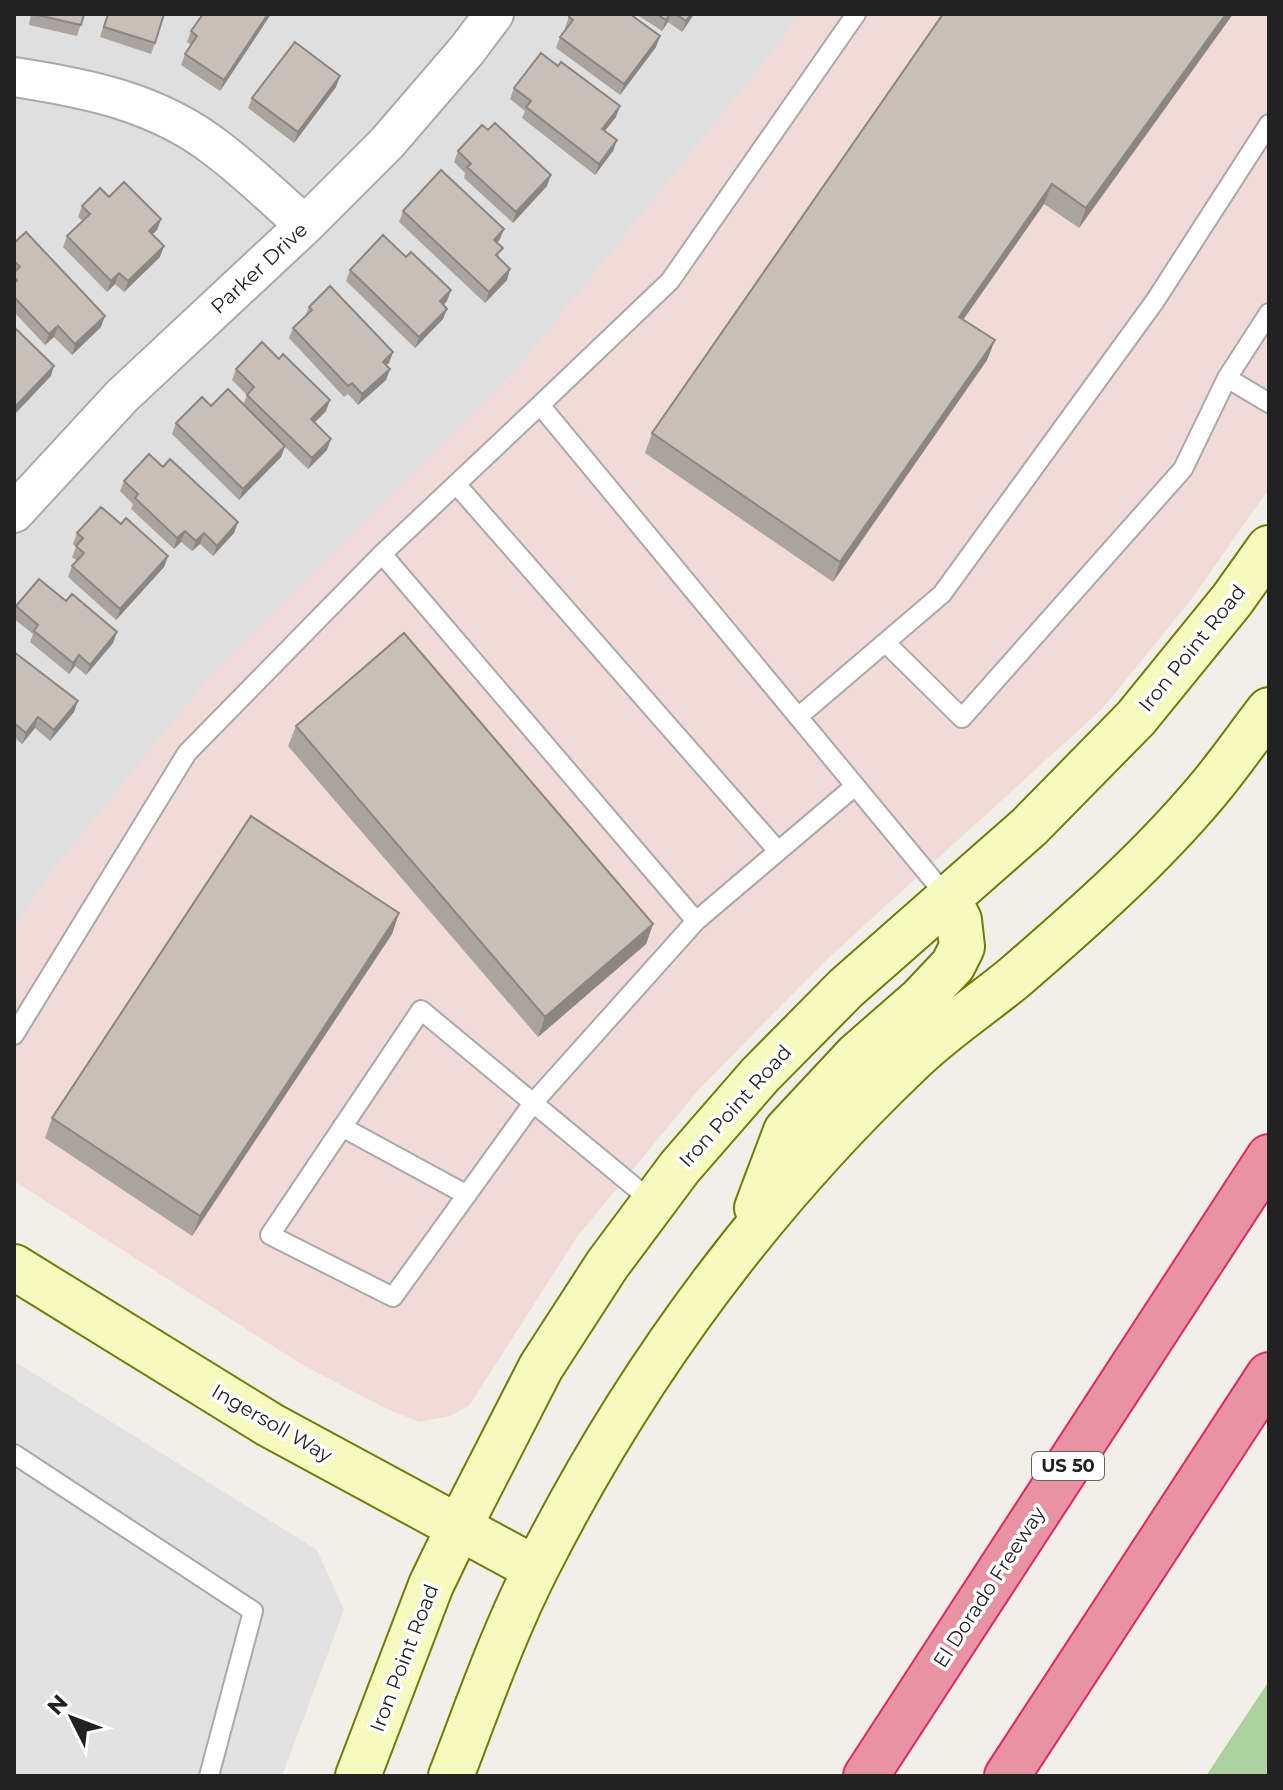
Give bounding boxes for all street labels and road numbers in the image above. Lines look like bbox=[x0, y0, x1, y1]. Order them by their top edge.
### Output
street label: Parker Drive bbox=[206, 217, 312, 319]
street label: Iron Point Road bbox=[1133, 580, 1251, 716]
street label: Iron Point Road bbox=[674, 1040, 796, 1172]
street label: Ingersoll Way bbox=[208, 1379, 337, 1467]
road number: US 50 bbox=[1032, 1452, 1104, 1480]
street label: El Dorado Freeway bbox=[928, 1502, 1050, 1672]
street label: Iron Point Road bbox=[365, 1581, 443, 1735]

